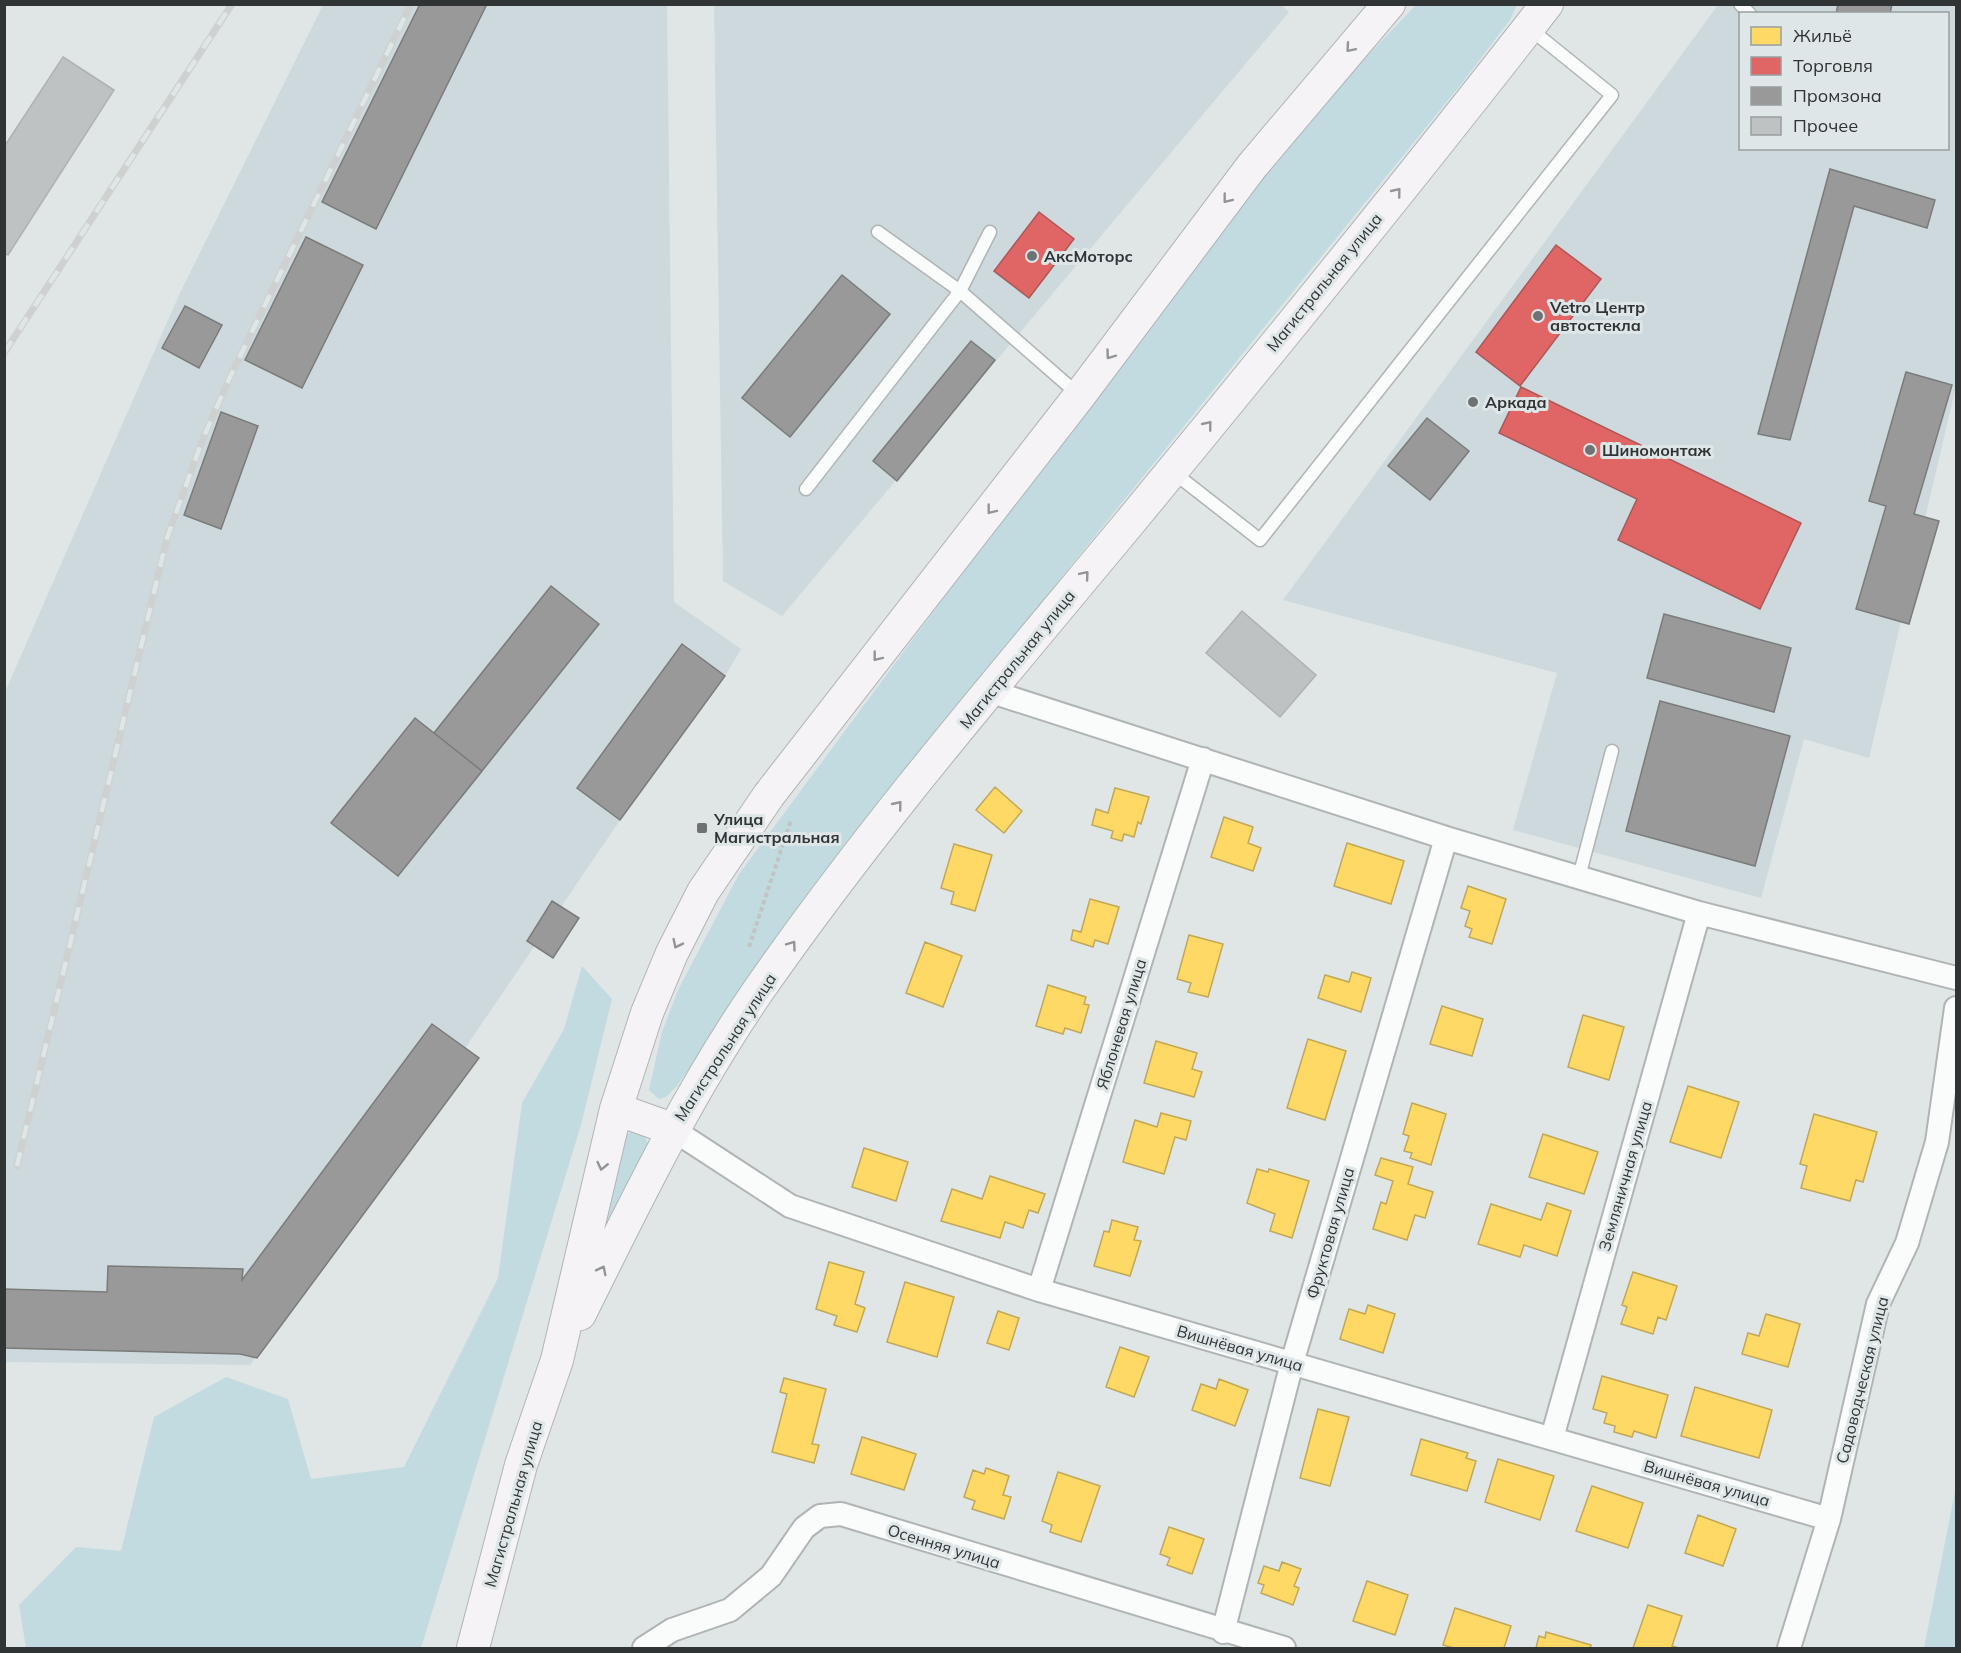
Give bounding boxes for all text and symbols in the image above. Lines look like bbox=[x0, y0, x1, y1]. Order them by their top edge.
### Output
legend bbox=[1739, 12, 1949, 150]
text: Жильё bbox=[1793, 24, 1852, 47]
one-way arrow bbox=[1346, 42, 1357, 52]
text: Торговля bbox=[1793, 54, 1873, 77]
text: Промзона bbox=[1793, 84, 1882, 107]
text: Прочее bbox=[1793, 114, 1858, 137]
one-way arrow bbox=[1389, 188, 1400, 199]
one-way arrow bbox=[1223, 193, 1234, 204]
street label: Магистральная улица bbox=[1262, 209, 1386, 355]
place label: АксМоторс bbox=[1044, 246, 1133, 266]
marker: АксМоторс bbox=[1025, 249, 1039, 263]
place label: Vetro Центр автостекла bbox=[1549, 297, 1645, 335]
marker: Vetro Центр автостекла bbox=[1531, 309, 1545, 323]
one-way arrow bbox=[1106, 349, 1117, 360]
place label: Аркада bbox=[1485, 392, 1547, 412]
marker: Аркада bbox=[1466, 395, 1480, 409]
one-way arrow bbox=[1201, 421, 1212, 432]
place label: Шиномонтаж bbox=[1602, 440, 1712, 460]
marker: Шиномонтаж bbox=[1583, 443, 1597, 457]
one-way arrow bbox=[988, 503, 999, 514]
one-way arrow bbox=[1078, 571, 1089, 582]
street label: Магистральная улица bbox=[955, 586, 1079, 732]
one-way arrow bbox=[874, 650, 885, 661]
one-way arrow bbox=[891, 801, 902, 812]
place label: Улица Магистральная bbox=[713, 809, 840, 847]
marker: Улица Магистральная bbox=[695, 821, 709, 835]
one-way arrow bbox=[672, 938, 684, 949]
one-way arrow bbox=[785, 940, 796, 951]
street label: Яблоневая улица bbox=[1092, 956, 1150, 1092]
street label: Магистральная улица bbox=[670, 969, 780, 1125]
street label: Земляничная улица bbox=[1594, 1099, 1656, 1253]
one-way arrow bbox=[597, 1161, 610, 1171]
street label: Фруктовая улица bbox=[1302, 1165, 1358, 1301]
one-way arrow bbox=[594, 1265, 606, 1276]
street label: Садоводческая улица bbox=[1832, 1294, 1892, 1466]
street label: Вишнёвая улица bbox=[1175, 1320, 1305, 1376]
street label: Магистральная улица bbox=[480, 1419, 546, 1589]
street label: Вишнёвая улица bbox=[1642, 1455, 1772, 1511]
street label: Осенняя улица bbox=[885, 1519, 1003, 1573]

